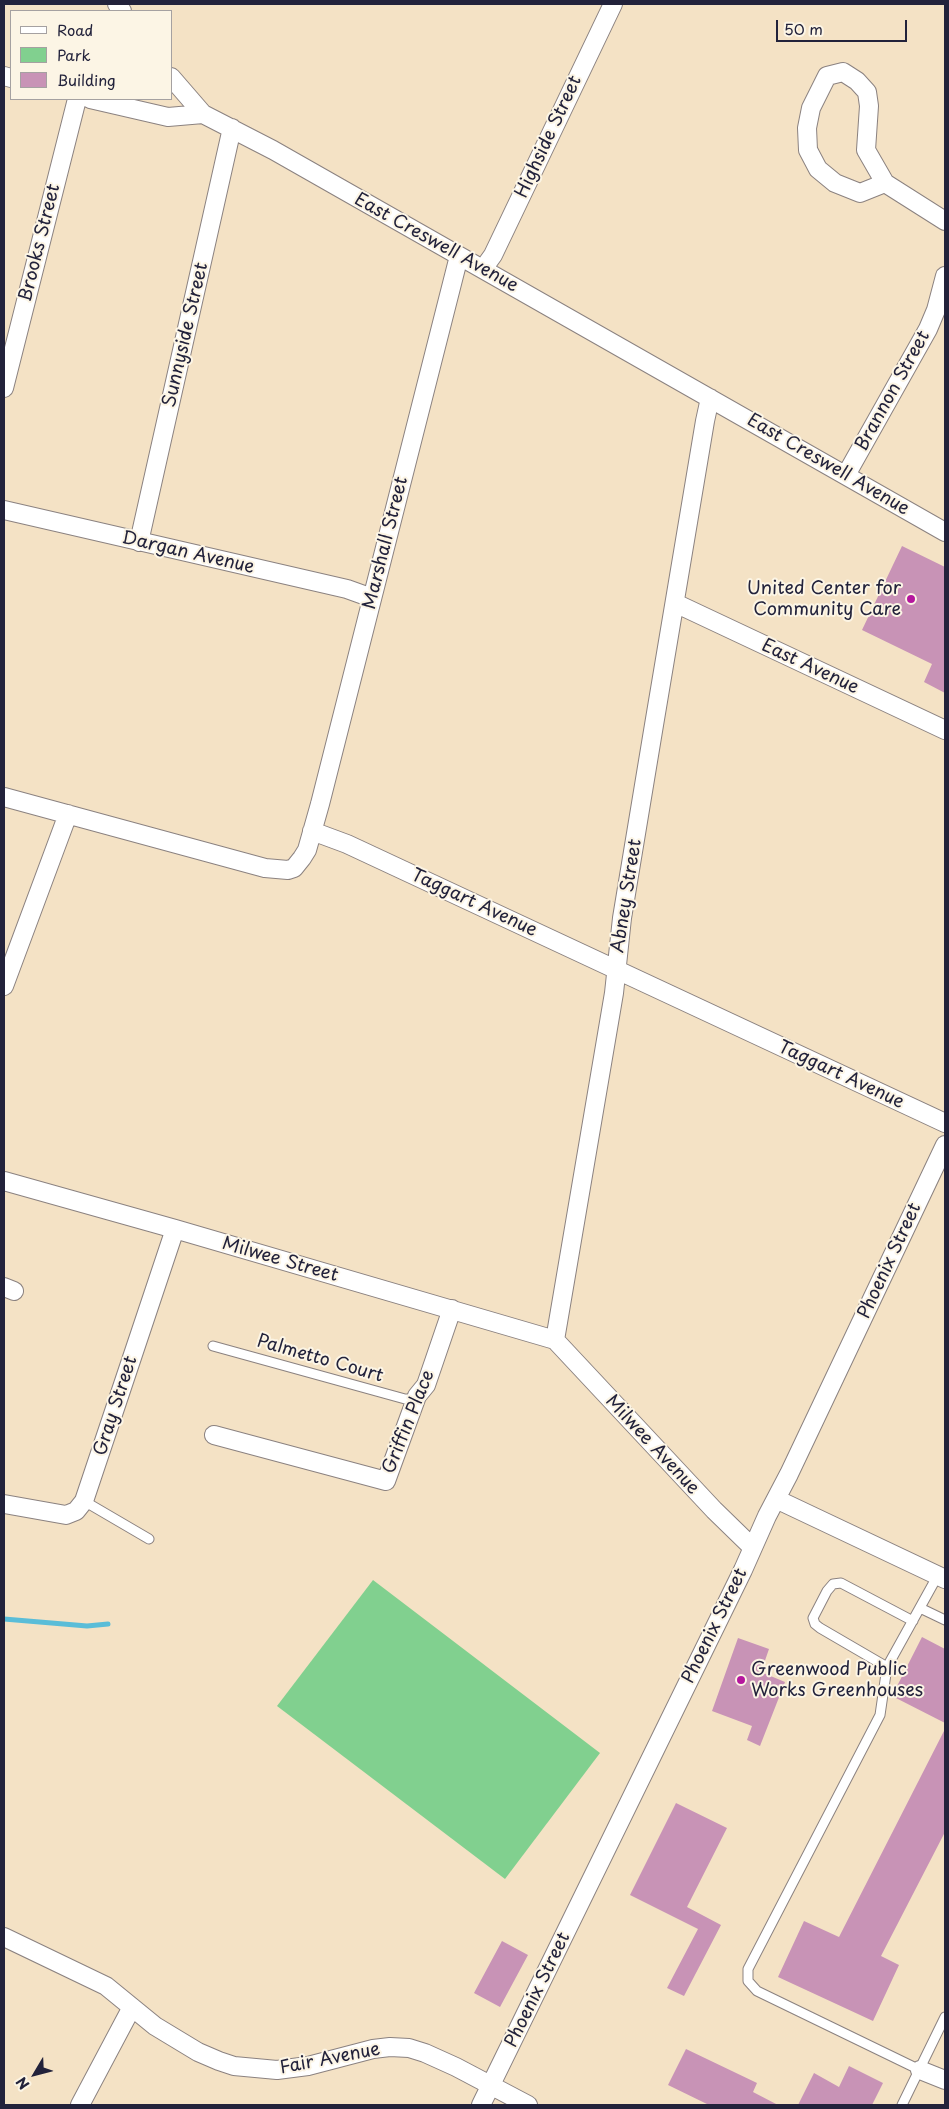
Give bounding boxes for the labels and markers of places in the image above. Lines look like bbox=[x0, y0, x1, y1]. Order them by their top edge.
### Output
place label: United Center for Community Care bbox=[747, 578, 901, 620]
marker: United Center for Community Care bbox=[905, 593, 917, 605]
place label: Greenwood Public Works Greenhouses bbox=[751, 1659, 923, 1702]
marker: Greenwood Public Works Greenhouses bbox=[735, 1674, 747, 1686]

